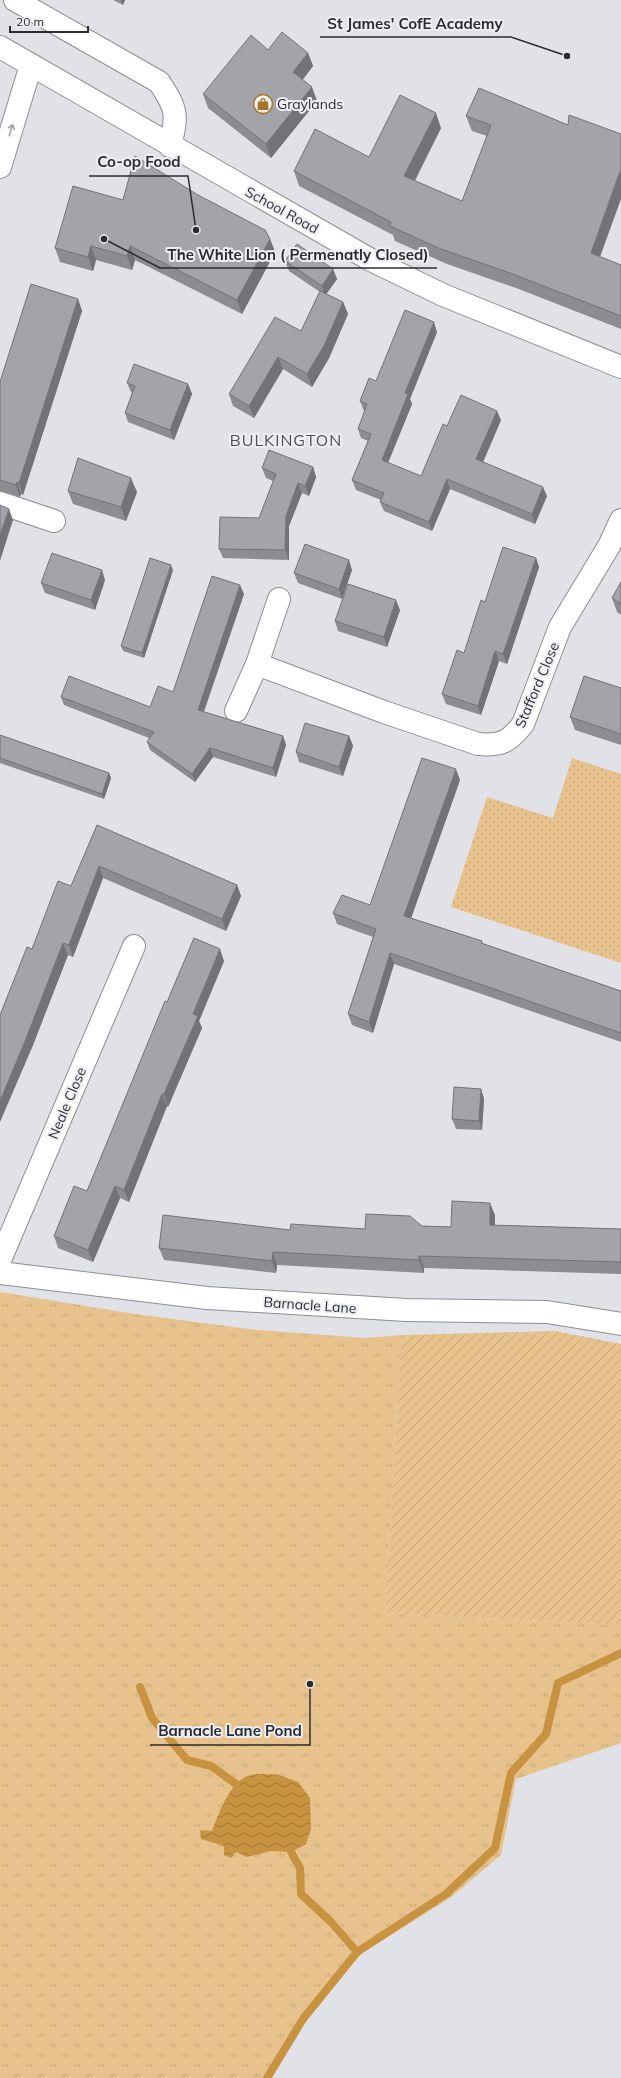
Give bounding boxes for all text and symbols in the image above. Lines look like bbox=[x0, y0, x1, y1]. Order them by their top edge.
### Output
scale bar bbox=[10, 8, 88, 34]
callout: St James' CofE Academy bbox=[320, 10, 511, 37]
text: 20 m bbox=[16, 14, 44, 29]
text: St James' CofE Academy bbox=[327, 14, 503, 33]
shop icon: Graylands bbox=[252, 93, 274, 115]
place label: Graylands bbox=[277, 95, 343, 113]
one-way arrow bbox=[8, 123, 15, 136]
callout: Co-op Food bbox=[89, 149, 188, 176]
text: Co-op Food bbox=[97, 152, 181, 171]
street label: School Road bbox=[242, 182, 322, 238]
callout: The White Lion ( Permenatly Closed) bbox=[160, 241, 437, 268]
text: The White Lion ( Permenatly Closed) bbox=[167, 245, 429, 264]
district label: BULKINGTON bbox=[230, 430, 342, 450]
street label: Stafford Close bbox=[511, 639, 563, 731]
street label: Neale Close bbox=[44, 1064, 90, 1142]
street label: Barnacle Lane bbox=[263, 1293, 357, 1317]
callout: Barnacle Lane Pond bbox=[150, 1718, 310, 1745]
text: Barnacle Lane Pond bbox=[158, 1721, 302, 1740]

